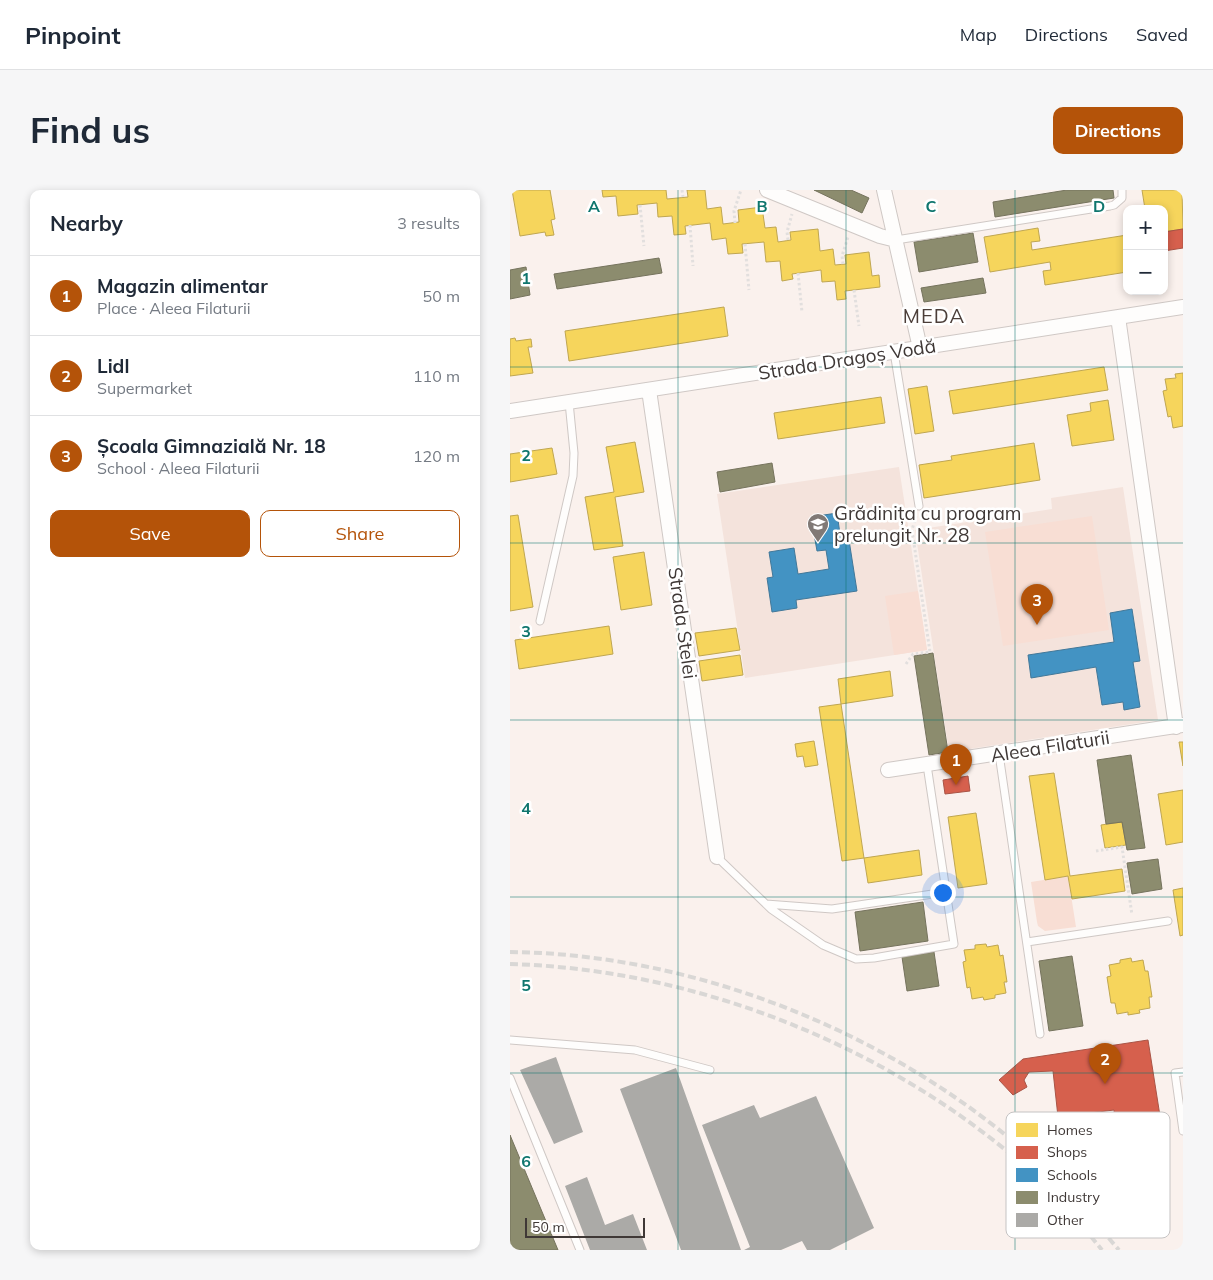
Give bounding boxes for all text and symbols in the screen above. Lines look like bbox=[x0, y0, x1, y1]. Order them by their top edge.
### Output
text: Pinpoint bbox=[25, 20, 121, 50]
text: Map bbox=[960, 23, 997, 46]
text: Directions bbox=[1025, 23, 1108, 46]
text: Saved bbox=[1136, 23, 1188, 46]
button: Directions bbox=[1053, 107, 1183, 154]
text: Find us bbox=[30, 108, 150, 152]
text: A bbox=[588, 196, 600, 216]
text: B bbox=[756, 196, 768, 216]
text: C bbox=[926, 196, 937, 216]
text: D bbox=[1093, 196, 1105, 216]
map controls bbox=[1123, 205, 1168, 295]
button: + bbox=[1123, 205, 1168, 250]
text: Nearby bbox=[50, 210, 123, 236]
text: 3 results bbox=[397, 213, 460, 233]
button: − bbox=[1123, 250, 1168, 295]
text: 1 bbox=[521, 268, 531, 288]
text: Magazin alimentar bbox=[97, 274, 268, 298]
text: 1 bbox=[61, 286, 71, 306]
text: 50 m bbox=[423, 286, 460, 306]
text: Place · Aleea Filaturii bbox=[97, 298, 251, 318]
district label: MEDA bbox=[903, 303, 965, 328]
street label: Strada Dragoș Vodă bbox=[757, 333, 938, 386]
text: Lidl bbox=[97, 354, 129, 378]
text: 2 bbox=[61, 366, 71, 386]
text: 110 m bbox=[413, 366, 460, 386]
text: Supermarket bbox=[97, 378, 192, 398]
text: Școala Gimnazială Nr. 18 bbox=[97, 434, 326, 458]
text: 2 bbox=[521, 445, 531, 465]
text: 3 bbox=[61, 446, 71, 466]
text: 120 m bbox=[413, 446, 460, 466]
text: School · Aleea Filaturii bbox=[97, 458, 260, 478]
place label: Grădinița cu program prelungit Nr. 28 bbox=[834, 501, 1021, 547]
button: Save bbox=[50, 510, 250, 557]
button: Share bbox=[260, 510, 460, 557]
school or university icon: Grădinița cu program prelungit Nr. 28 bbox=[806, 512, 830, 543]
street label: Strada Stelei bbox=[663, 566, 703, 680]
pin: 3 bbox=[1021, 584, 1053, 625]
text: 3 bbox=[521, 621, 531, 641]
street label: Aleea Filaturii bbox=[989, 725, 1111, 767]
pin: 1 bbox=[940, 744, 972, 785]
text: 4 bbox=[521, 798, 531, 818]
your location bbox=[930, 880, 956, 906]
text: 5 bbox=[521, 975, 531, 995]
pin: 2 bbox=[1089, 1043, 1121, 1084]
legend bbox=[1006, 1112, 1170, 1238]
text: Homes bbox=[1047, 1121, 1093, 1139]
text: Shops bbox=[1047, 1143, 1087, 1161]
text: 6 bbox=[521, 1151, 531, 1171]
text: Schools bbox=[1047, 1166, 1097, 1184]
text: Industry bbox=[1047, 1188, 1101, 1206]
text: Other bbox=[1047, 1211, 1085, 1229]
scale bar bbox=[525, 1215, 645, 1238]
text: 50 m bbox=[532, 1218, 565, 1236]

